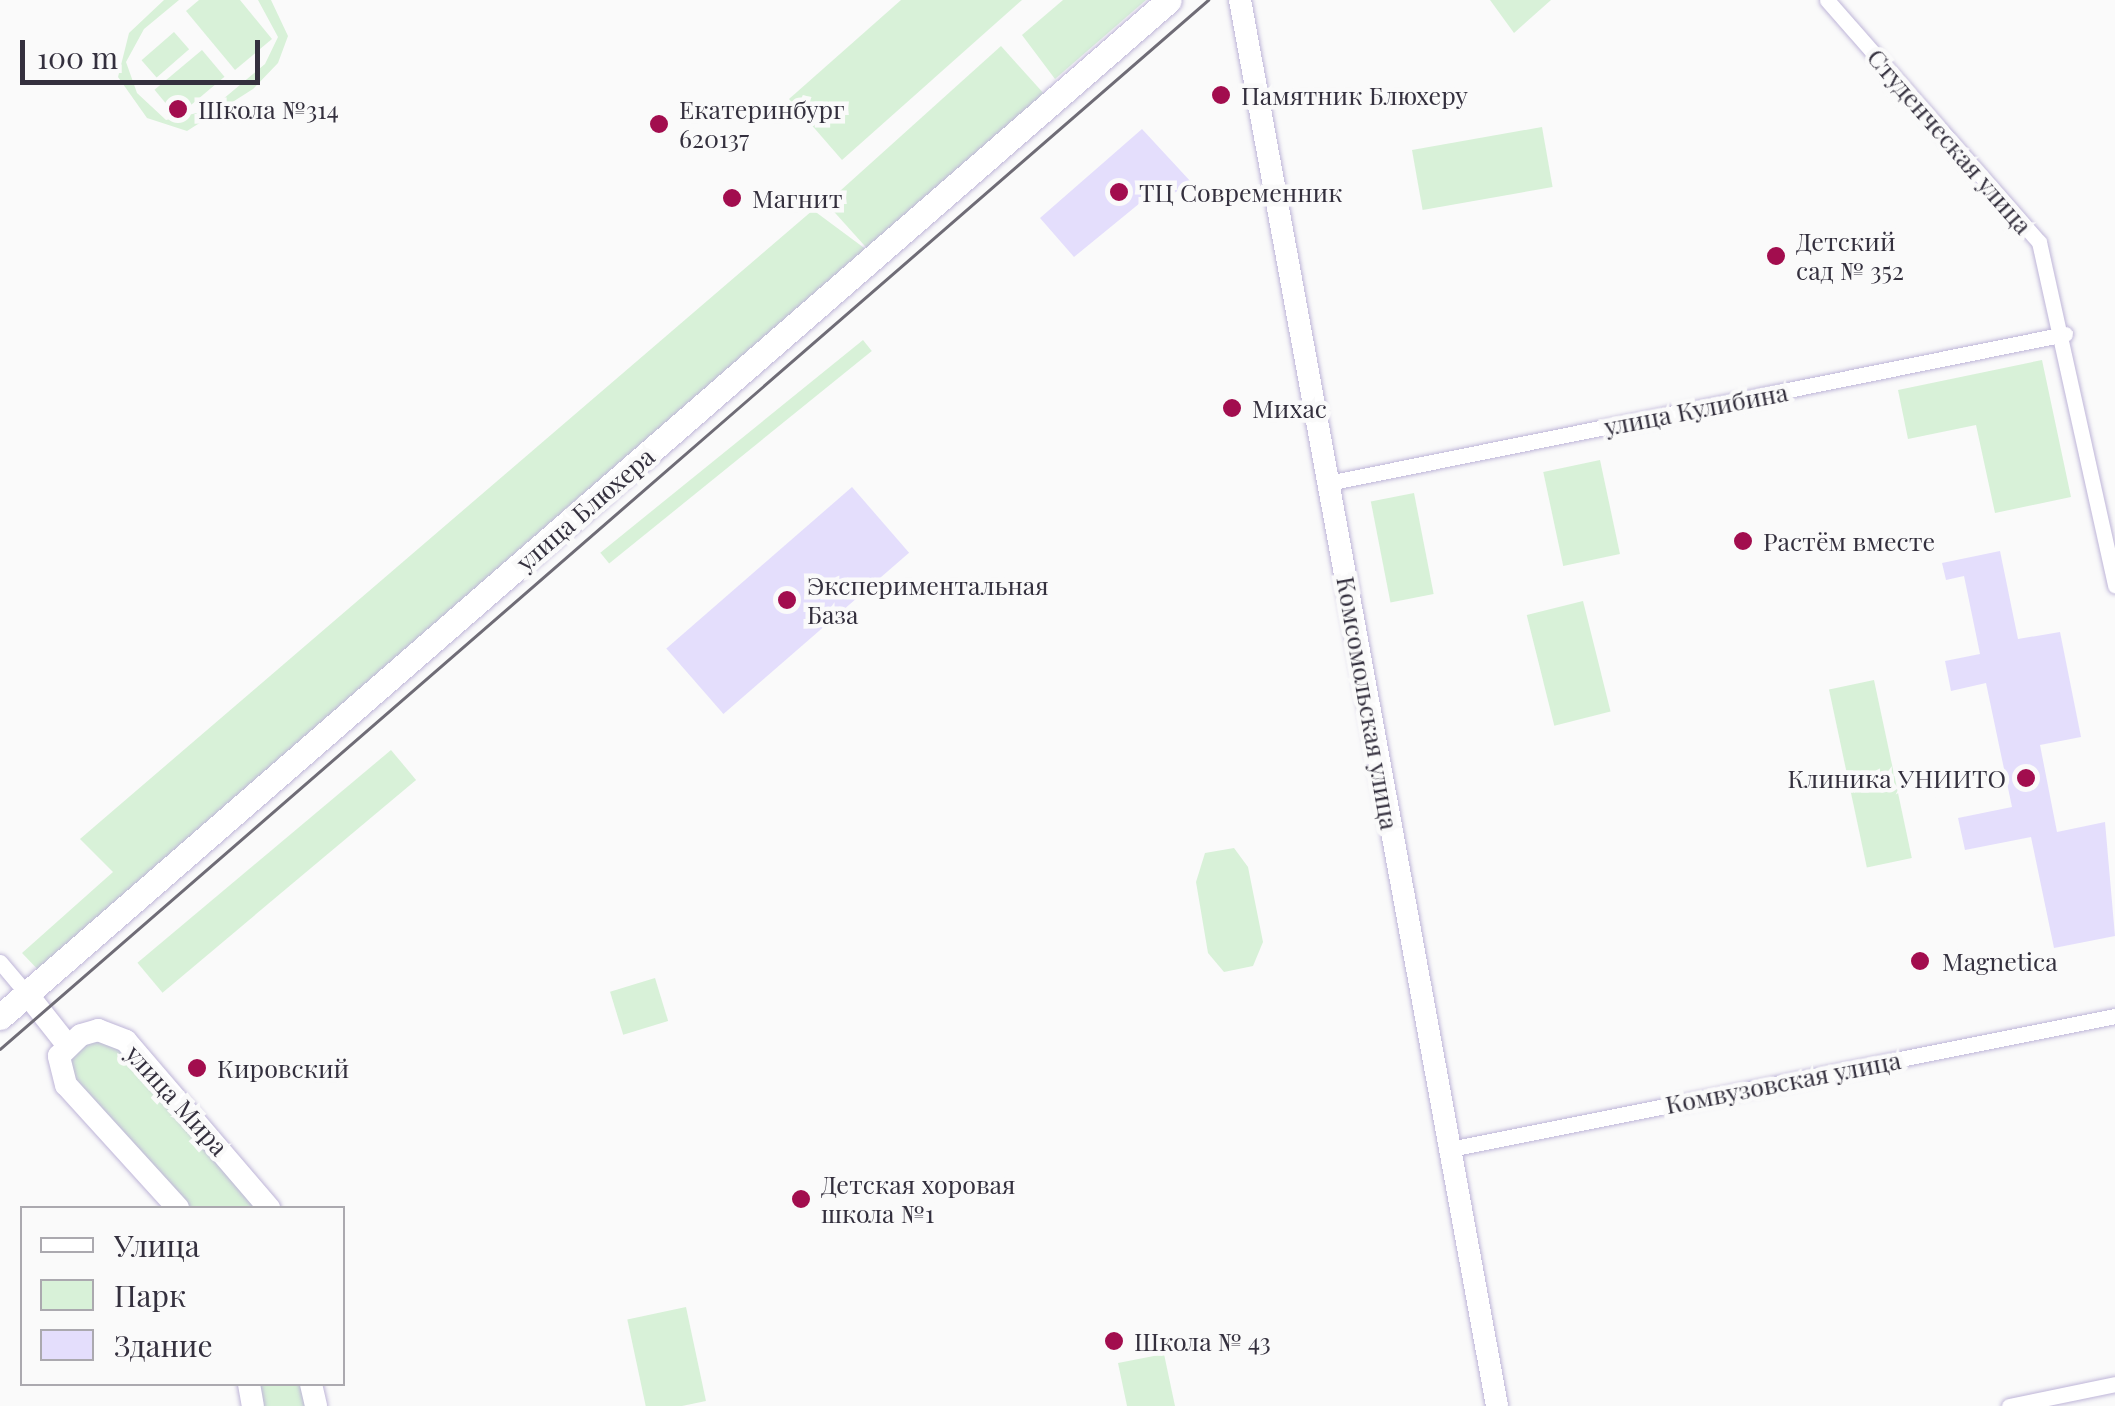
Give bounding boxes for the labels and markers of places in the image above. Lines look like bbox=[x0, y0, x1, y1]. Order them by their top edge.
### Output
place label: Памятник Блюхеру bbox=[1241, 80, 1468, 110]
marker: Памятник Блюхеру bbox=[1210, 84, 1232, 106]
place label: Школа №314 bbox=[198, 94, 339, 124]
place label: Екатеринбург 620137 bbox=[679, 95, 845, 154]
marker: Школа №314 bbox=[167, 98, 189, 120]
marker: Екатеринбург 620137 bbox=[648, 113, 670, 135]
place label: ТЦ Современник bbox=[1139, 177, 1342, 207]
marker: ТЦ Современник bbox=[1108, 181, 1130, 203]
place label: Магнит bbox=[752, 183, 842, 213]
marker: Магнит bbox=[721, 187, 743, 209]
place label: Детский сад № 352 bbox=[1796, 227, 1904, 286]
marker: Детский сад № 352 bbox=[1765, 245, 1787, 267]
place label: Михас bbox=[1252, 393, 1327, 423]
marker: Михас bbox=[1221, 397, 1243, 419]
place label: Растём вместе bbox=[1763, 526, 1935, 556]
marker: Растём вместе bbox=[1732, 530, 1754, 552]
place label: Экспериментальная База bbox=[807, 571, 1049, 630]
marker: Экспериментальная База bbox=[776, 589, 798, 611]
place label: Клиника УНИИТО bbox=[1787, 763, 2006, 793]
marker: Клиника УНИИТО bbox=[2015, 767, 2037, 789]
place label: Magnetica bbox=[1942, 946, 2058, 976]
marker: Magnetica bbox=[1907, 948, 1933, 974]
place label: Кировский bbox=[217, 1053, 349, 1083]
marker: Кировский bbox=[186, 1057, 208, 1079]
place label: Детская хоровая школа №1 bbox=[821, 1170, 1015, 1229]
marker: Детская хоровая школа №1 bbox=[790, 1188, 812, 1210]
place label: Школа № 43 bbox=[1134, 1326, 1271, 1356]
marker: Школа № 43 bbox=[1103, 1330, 1125, 1352]

